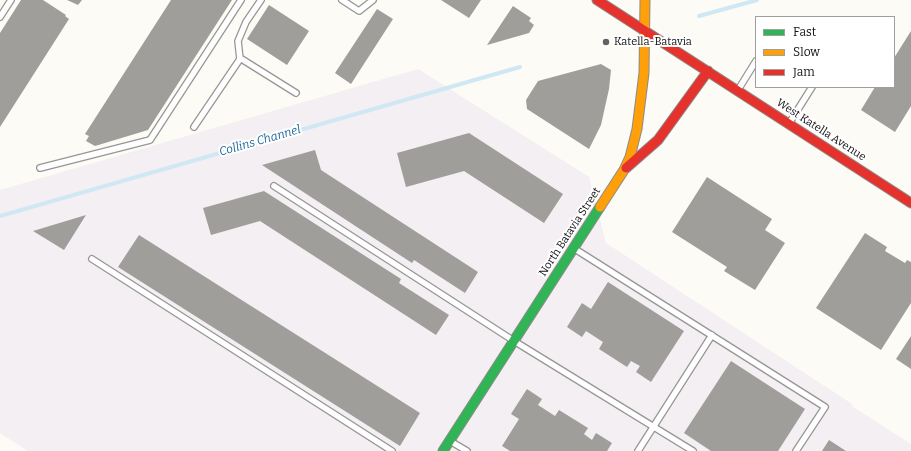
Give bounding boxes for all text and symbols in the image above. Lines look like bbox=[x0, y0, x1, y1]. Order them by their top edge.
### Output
legend bbox=[755, 16, 895, 88]
text: Fast bbox=[793, 25, 816, 39]
place label: Katella-Batavia bbox=[614, 35, 692, 49]
marker: Katella-Batavia bbox=[601, 37, 611, 47]
text: Slow bbox=[793, 45, 820, 59]
text: Jam bbox=[793, 65, 815, 79]
street label: West Katella Avenue bbox=[774, 96, 868, 164]
water label: Collins Channel bbox=[218, 123, 302, 159]
street label: North Batavia Street bbox=[536, 185, 604, 279]

